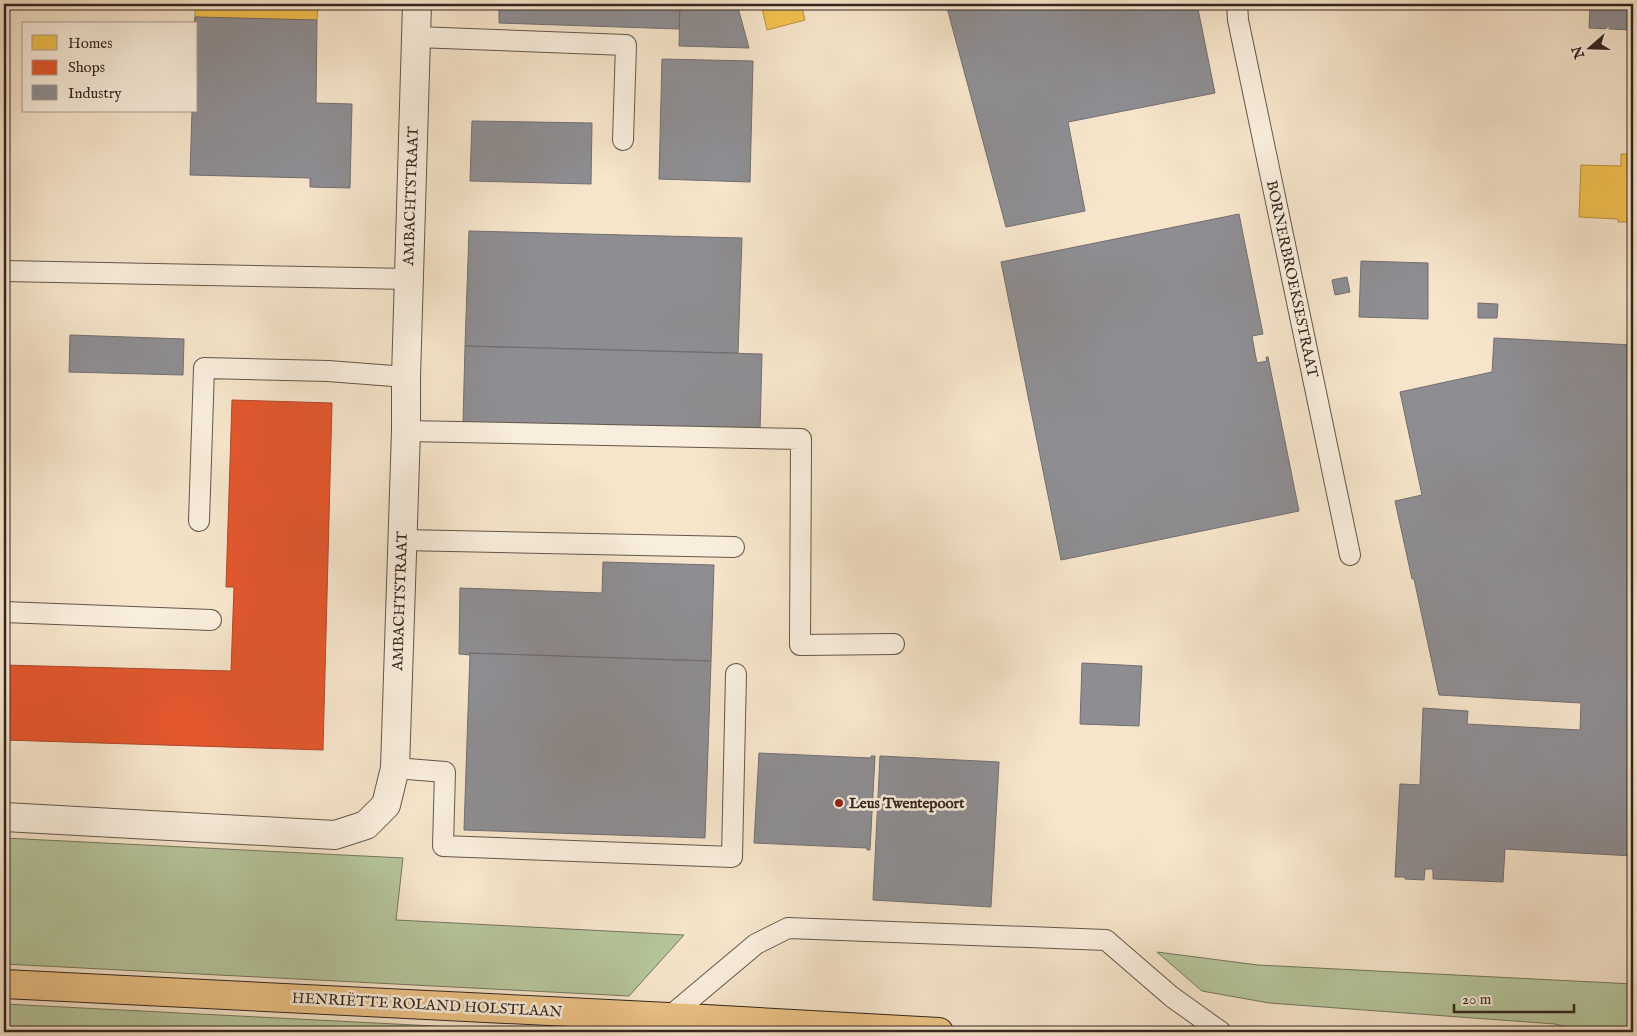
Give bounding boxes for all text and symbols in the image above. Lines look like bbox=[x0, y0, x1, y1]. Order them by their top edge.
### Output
legend bbox=[22, 22, 198, 112]
north arrow bbox=[1564, 22, 1614, 72]
text: Homes bbox=[68, 34, 112, 53]
text: N bbox=[1568, 43, 1590, 62]
text: Shops bbox=[68, 58, 105, 77]
text: Industry bbox=[68, 84, 122, 103]
street label: AMBACHTSTRAAT bbox=[399, 126, 423, 267]
street label: BORNERBROEKSESTRAAT bbox=[1262, 178, 1322, 380]
street label: AMBACHTSTRAAT bbox=[388, 531, 412, 672]
place label: Leus Twentepoort bbox=[849, 794, 965, 813]
marker: Leus Twentepoort bbox=[833, 797, 845, 809]
scale bar bbox=[1454, 981, 1574, 1013]
street label: HENRIËTTE ROLAND HOLSTLAAN bbox=[291, 988, 563, 1022]
text: 20 m bbox=[1462, 990, 1492, 1009]

